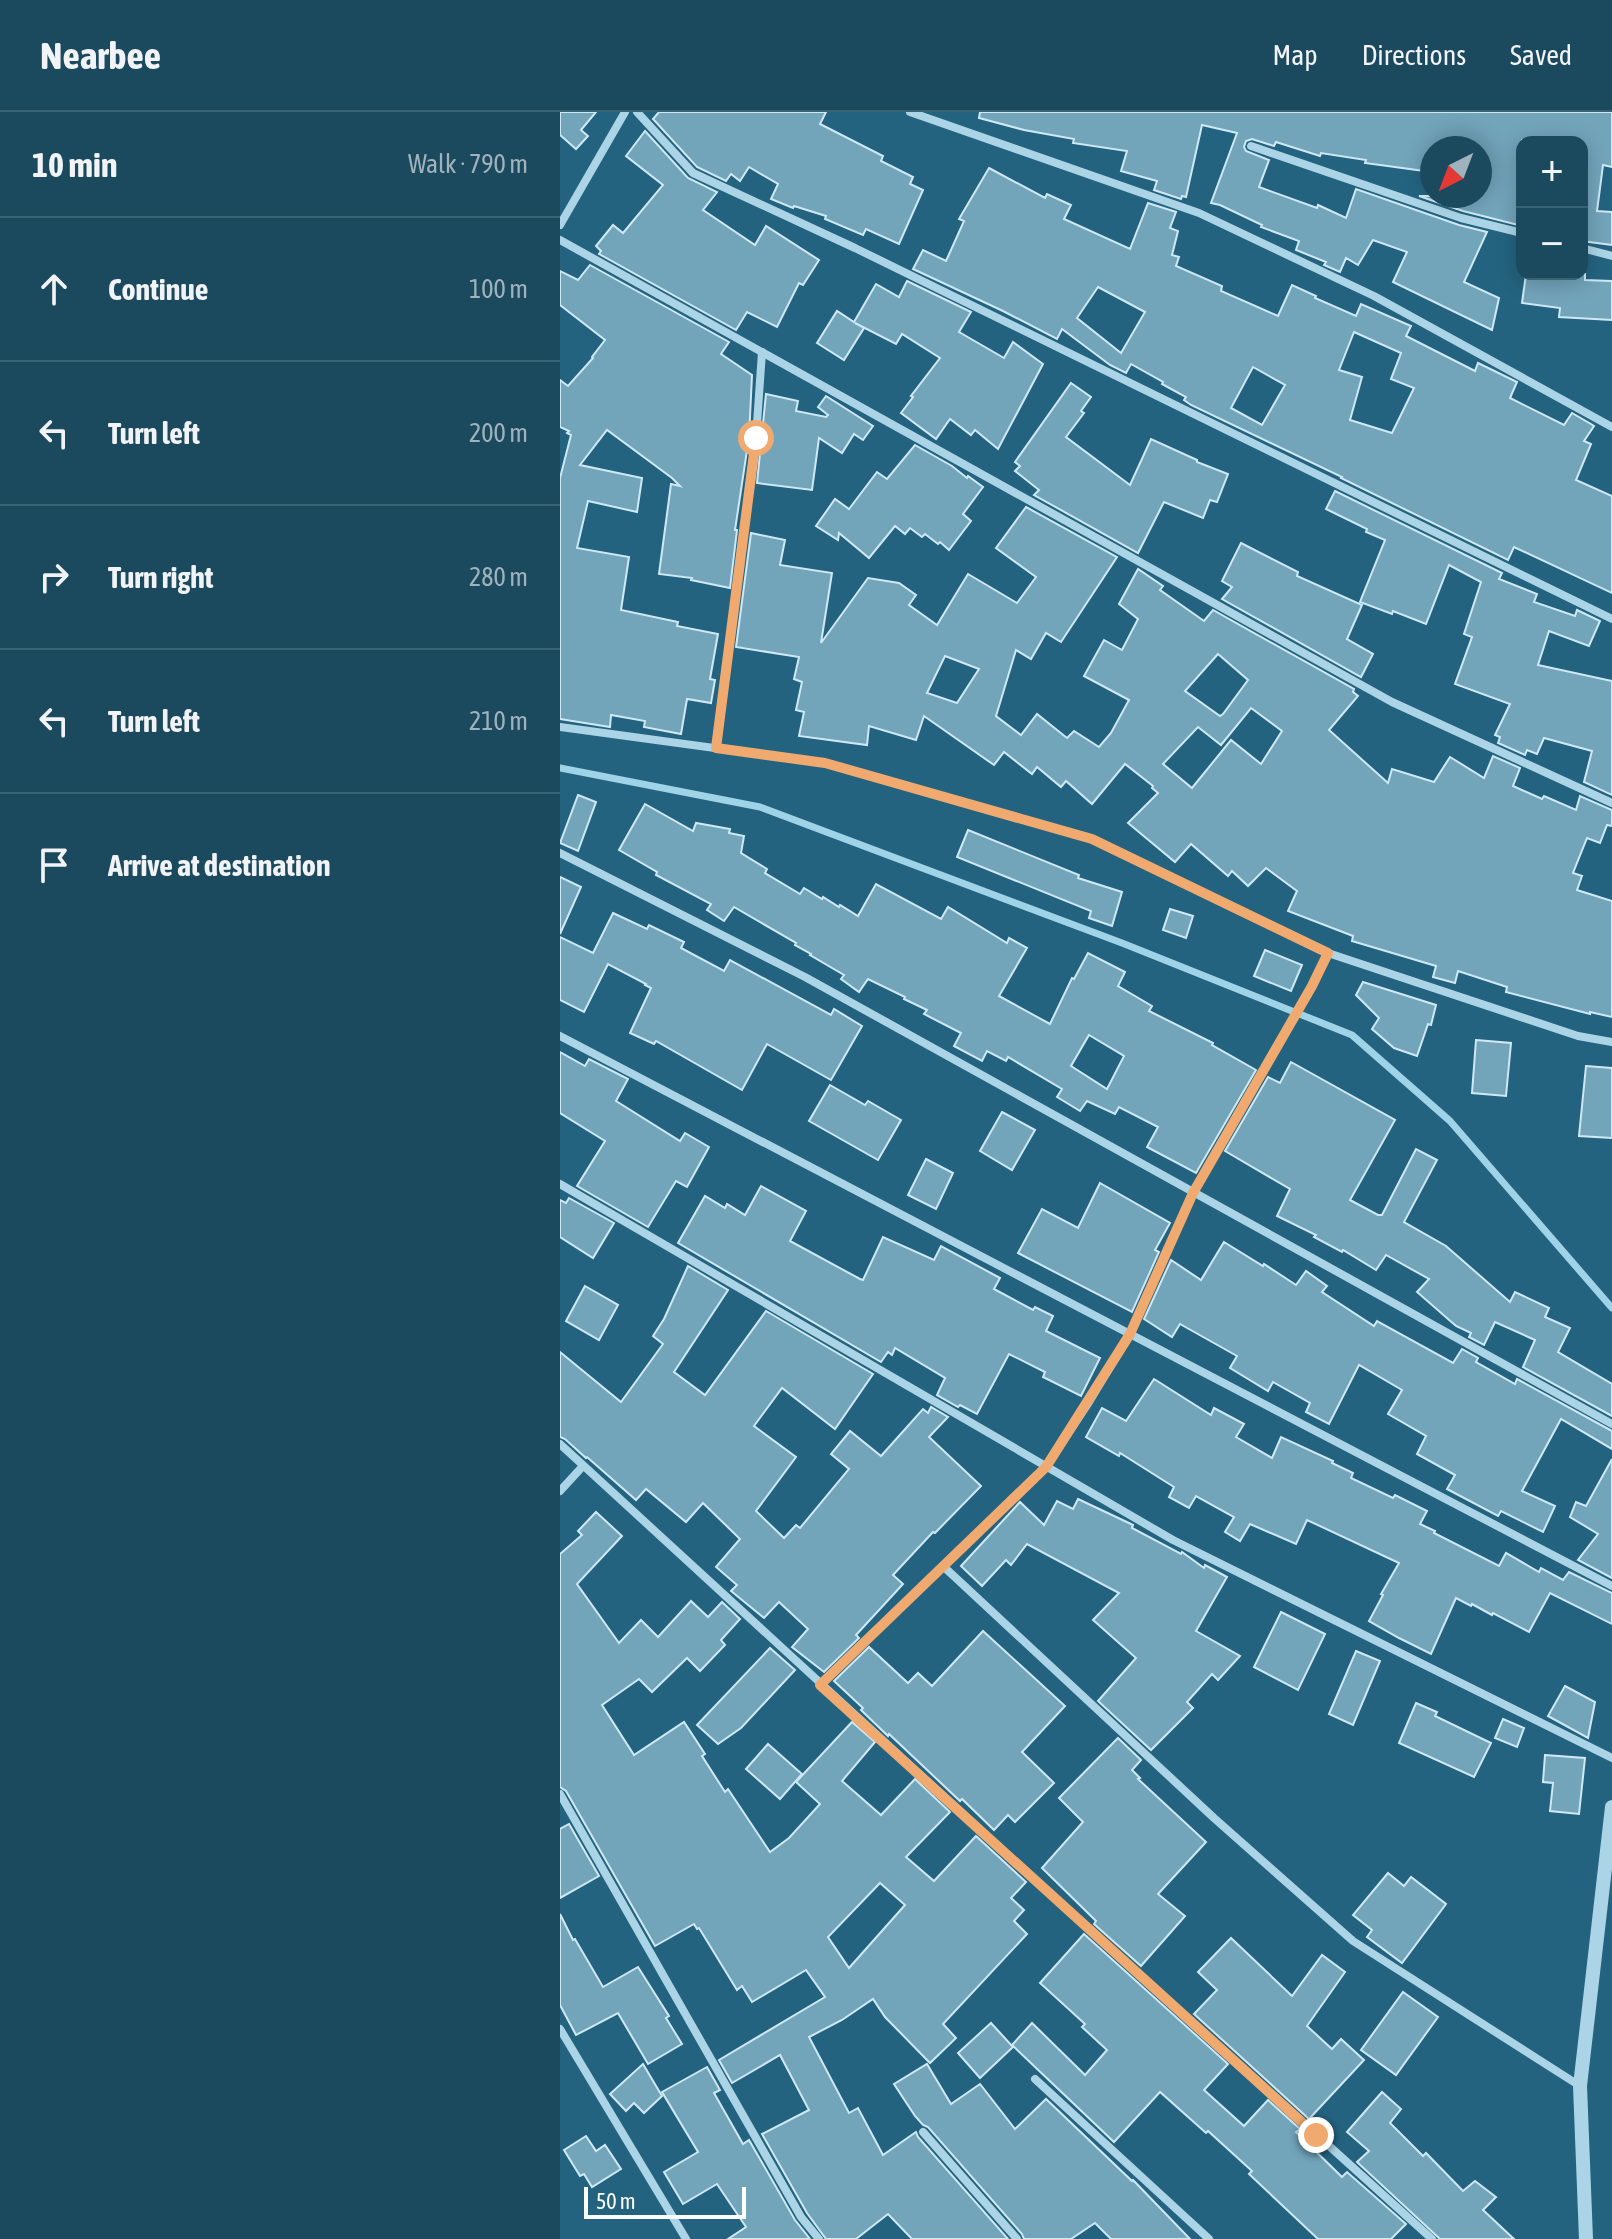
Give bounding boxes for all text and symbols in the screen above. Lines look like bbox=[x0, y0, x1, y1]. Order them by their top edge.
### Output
text: Nearbee bbox=[40, 34, 161, 77]
text: Map bbox=[1273, 39, 1318, 71]
text: Directions bbox=[1362, 39, 1466, 71]
text: Saved bbox=[1510, 39, 1572, 71]
north arrow bbox=[1420, 136, 1492, 208]
map controls bbox=[1516, 136, 1588, 280]
button: + bbox=[1516, 136, 1588, 208]
text: 10 min bbox=[32, 145, 117, 184]
text: Walk · 790 m bbox=[408, 149, 528, 179]
button: − bbox=[1516, 208, 1588, 280]
icon: ahead bbox=[32, 267, 76, 311]
text: Continue bbox=[108, 272, 208, 306]
text: 100 m bbox=[469, 274, 528, 304]
icon: left bbox=[32, 411, 76, 455]
text: Turn left bbox=[108, 416, 200, 450]
text: 200 m bbox=[469, 418, 528, 448]
route start bbox=[738, 420, 774, 456]
icon: right bbox=[32, 555, 76, 599]
text: Turn right bbox=[108, 560, 214, 594]
text: 280 m bbox=[469, 562, 528, 592]
icon: left bbox=[32, 699, 76, 743]
text: Turn left bbox=[108, 704, 200, 738]
text: 210 m bbox=[469, 706, 528, 736]
icon: arrive bbox=[32, 843, 76, 887]
text: Arrive at destination bbox=[108, 848, 330, 882]
route end bbox=[1298, 2117, 1334, 2153]
scale bar bbox=[584, 2183, 746, 2219]
text: 50 m bbox=[596, 2188, 636, 2214]

